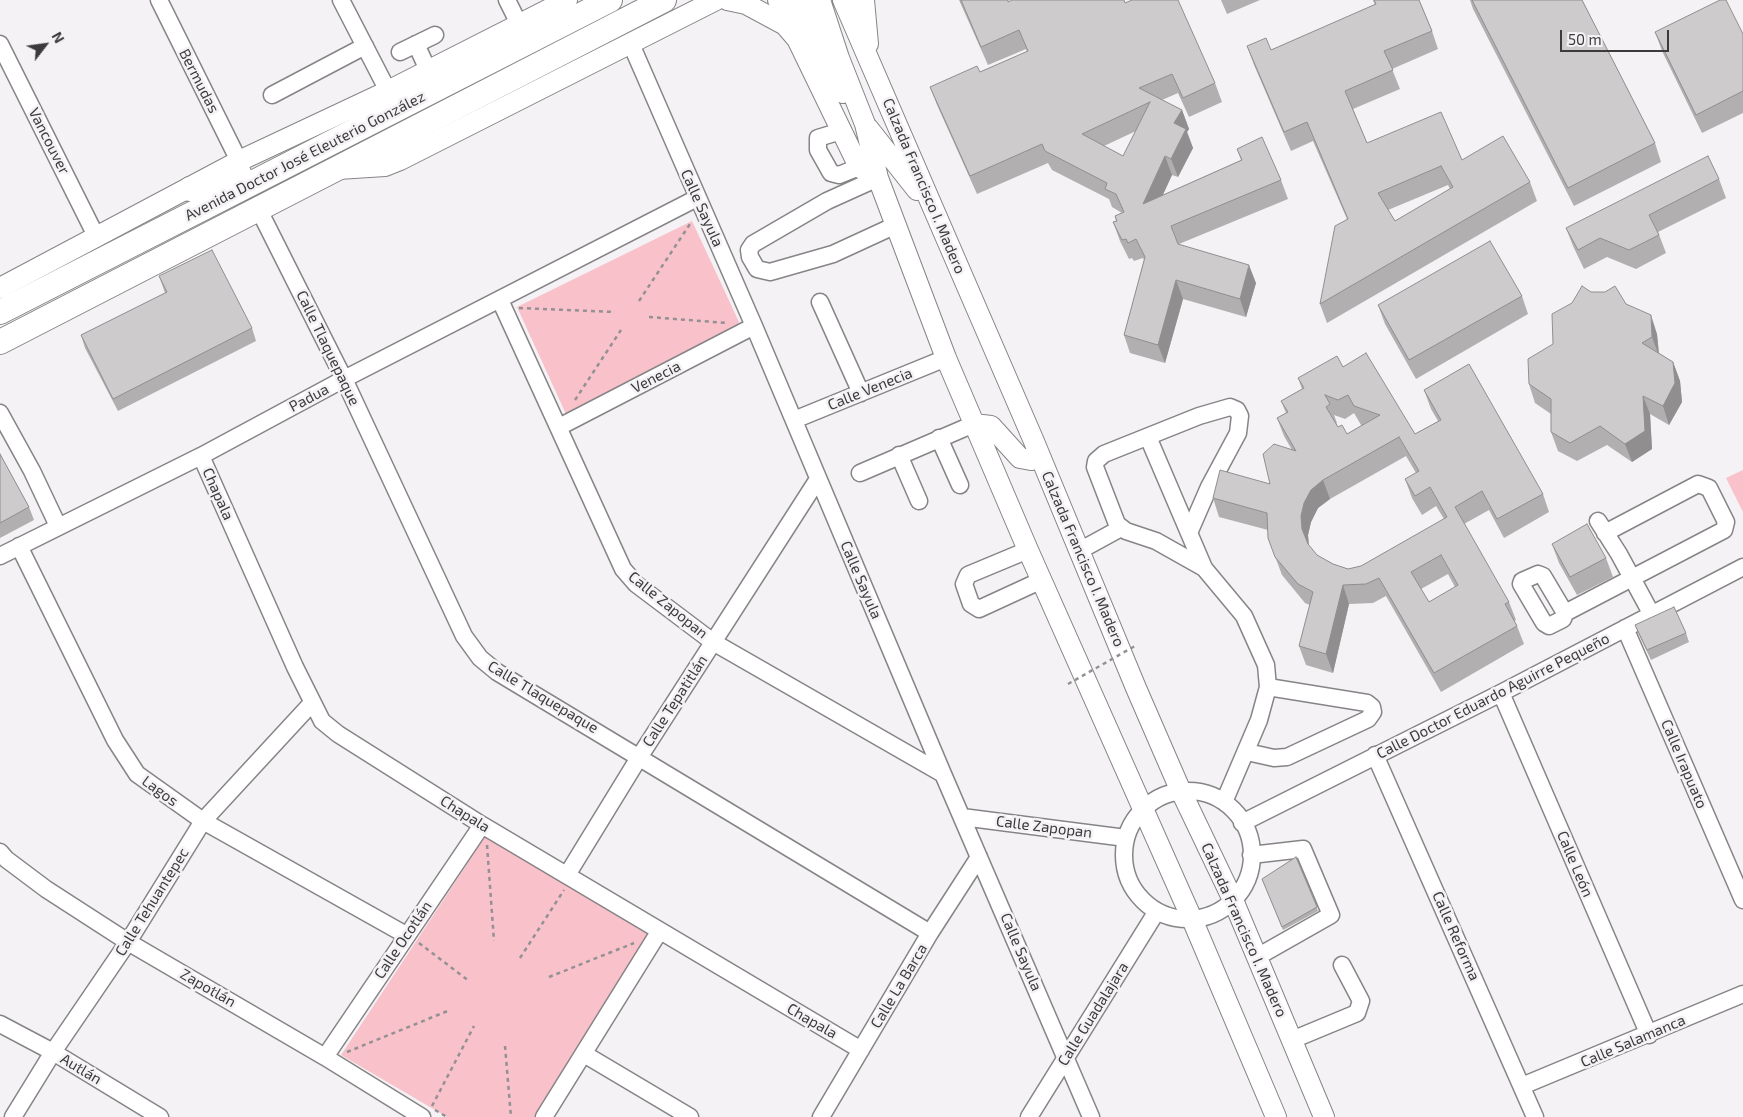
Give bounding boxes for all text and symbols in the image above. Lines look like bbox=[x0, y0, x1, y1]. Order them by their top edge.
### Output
north arrow bbox=[20, 20, 70, 70]
scale bar bbox=[1563, 20, 1672, 52]
text: N bbox=[49, 29, 68, 46]
text: 50 m bbox=[1568, 30, 1602, 48]
street label: Bermudas bbox=[175, 46, 223, 116]
street label: Avenida Doctor José Eleuterio González bbox=[182, 87, 428, 225]
street label: Calzada Francisco I. Madero bbox=[879, 96, 969, 276]
street label: Vancouver bbox=[25, 105, 73, 177]
street label: Calle Sayula bbox=[677, 166, 727, 250]
street label: Calle Tlaquepaque bbox=[292, 288, 364, 408]
street label: Venecia bbox=[628, 357, 684, 397]
street label: Calle Venecia bbox=[825, 364, 915, 414]
street label: Padua bbox=[286, 380, 332, 416]
street label: Chapala bbox=[199, 465, 237, 523]
street label: Calzada Francisco I. Madero bbox=[1038, 469, 1128, 649]
street label: Calle Sayula bbox=[837, 538, 885, 622]
street label: Calle Zapopan bbox=[625, 568, 711, 642]
street label: Calle Doctor Eduardo Aguirre Pequeño bbox=[1374, 629, 1612, 763]
street label: Calle Tepatitlán bbox=[639, 652, 711, 750]
street label: Calle Tlaquepaque bbox=[484, 657, 602, 737]
street label: Calle Irapuato bbox=[1657, 717, 1711, 811]
street label: Lagos bbox=[138, 772, 182, 810]
street label: Chapala bbox=[437, 792, 493, 836]
street label: Calle Zapopan bbox=[995, 812, 1093, 842]
street label: Calle León bbox=[1553, 828, 1597, 900]
street label: Calzada Francisco I. Madero bbox=[1197, 840, 1291, 1020]
street label: Calle Tehuantepec bbox=[111, 845, 193, 959]
street label: Calle Reforma bbox=[1428, 889, 1484, 983]
street label: Calle Ocotlán bbox=[370, 898, 436, 982]
street label: Calle Sayula bbox=[997, 910, 1045, 994]
street label: Calle La Barca bbox=[867, 941, 931, 1031]
street label: Calle Guadalajara bbox=[1054, 959, 1132, 1069]
street label: Zapotlán bbox=[177, 965, 239, 1011]
street label: Chapala bbox=[784, 999, 840, 1043]
street label: Calle Salamanca bbox=[1578, 1011, 1688, 1071]
street label: Autlán bbox=[57, 1050, 105, 1088]

